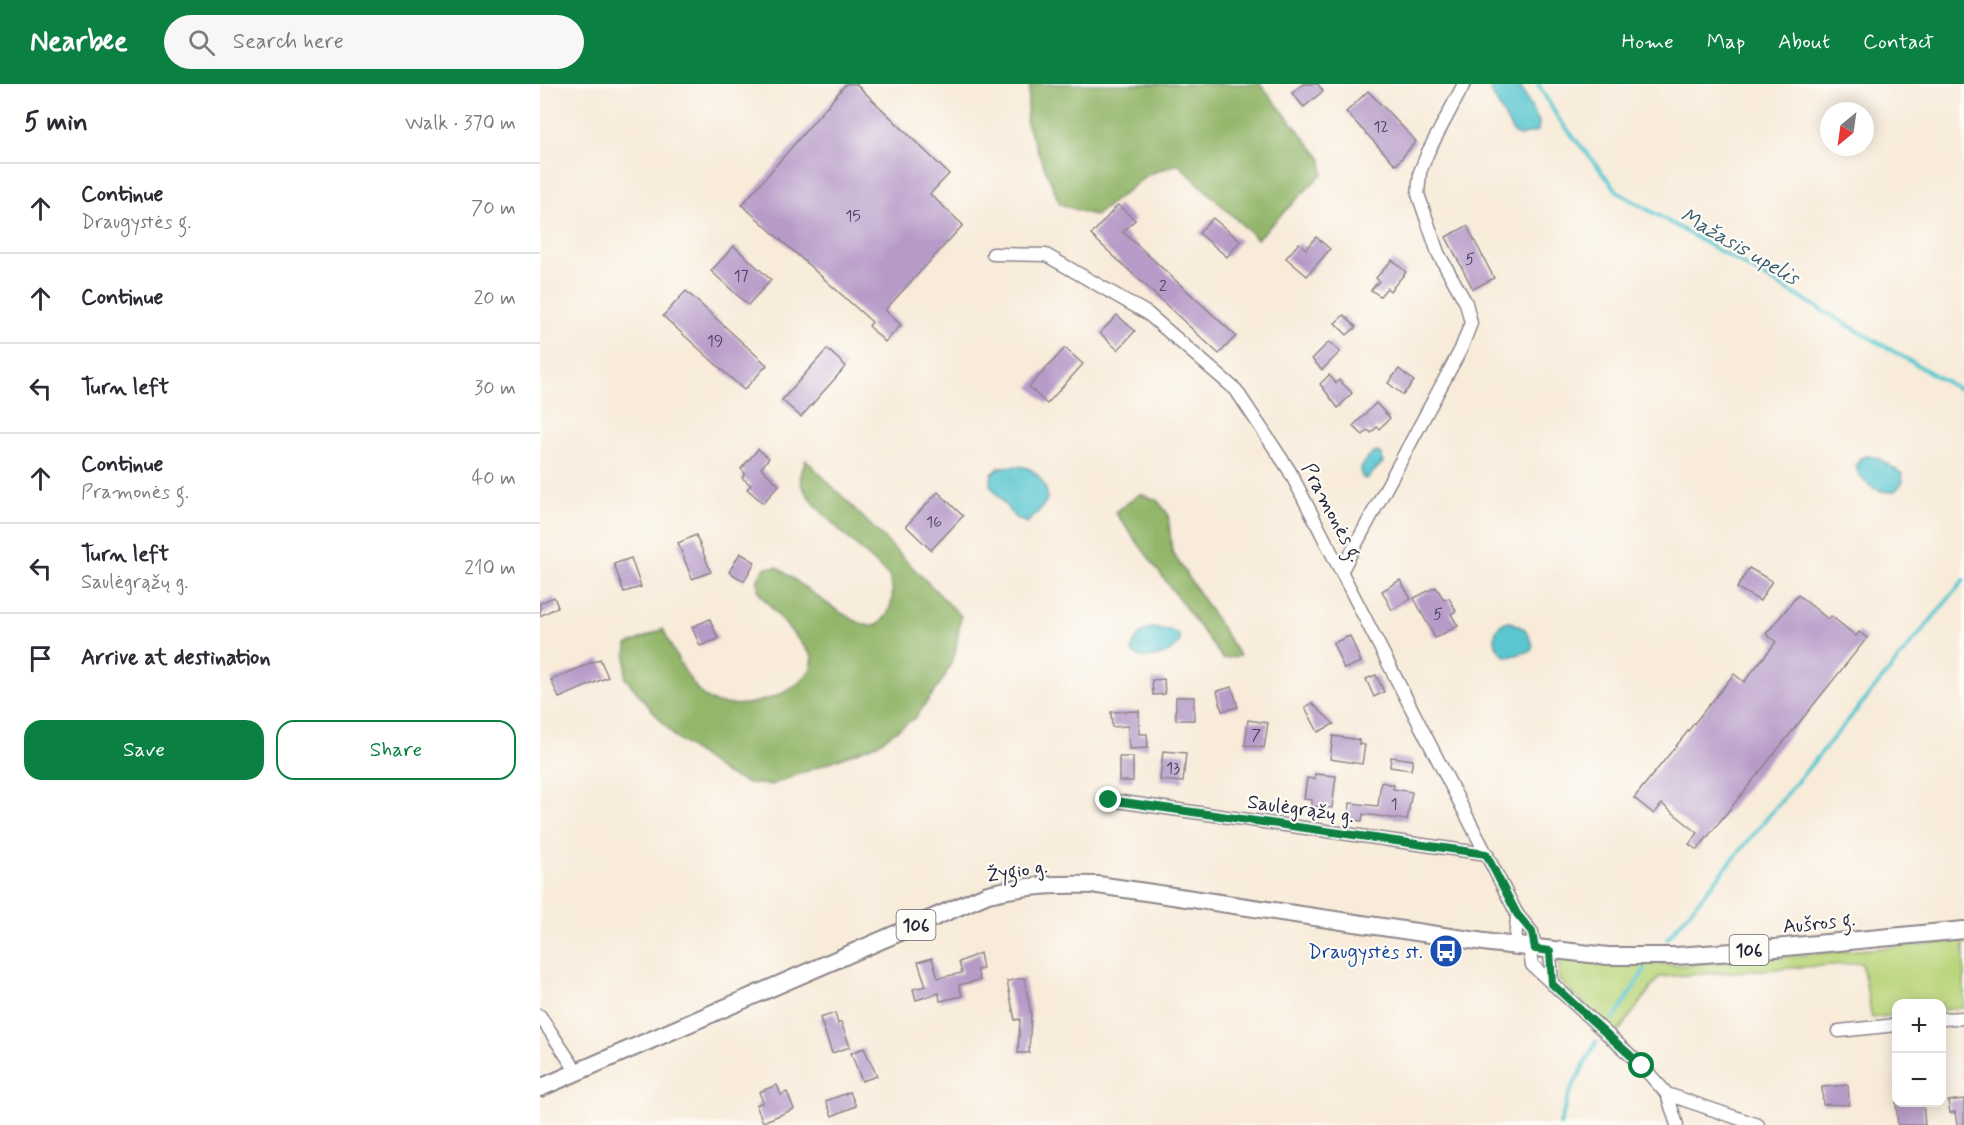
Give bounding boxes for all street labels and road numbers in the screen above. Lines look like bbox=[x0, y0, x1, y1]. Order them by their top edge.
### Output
street label: Pramonės g. bbox=[1293, 459, 1369, 568]
street label: Saulėgrąžų g. bbox=[1246, 789, 1356, 830]
street label: Žygio g. bbox=[985, 853, 1050, 892]
street label: Aušros g. bbox=[1782, 906, 1857, 943]
road number: 106 bbox=[896, 910, 935, 940]
road number: 106 bbox=[1730, 935, 1768, 965]

